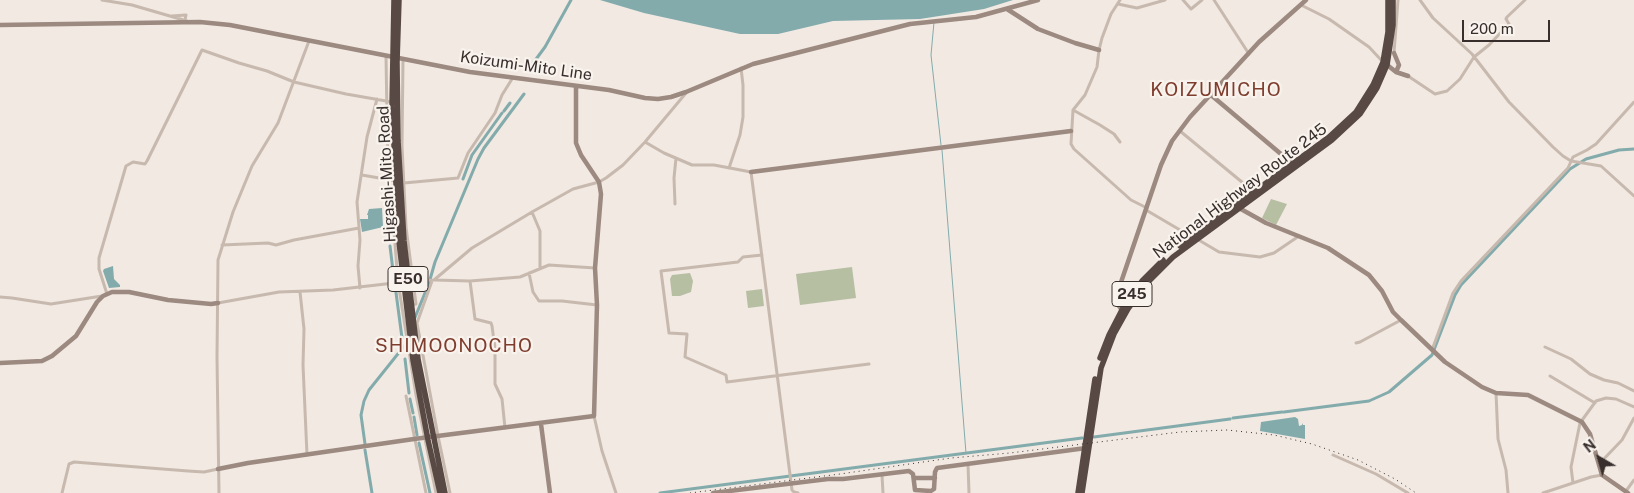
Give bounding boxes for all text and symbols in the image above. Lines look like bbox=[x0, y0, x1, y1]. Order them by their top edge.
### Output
scale bar bbox=[1464, 10, 1552, 42]
text: 200 m bbox=[1470, 20, 1514, 37]
street label: Koizumi-Mito Line bbox=[459, 47, 593, 85]
district label: KOIZUMICHO bbox=[1149, 79, 1283, 101]
street label: Higashi-Mito Road bbox=[374, 105, 400, 243]
street label: National Highway Route 245 bbox=[1149, 119, 1331, 263]
road number: E50 bbox=[388, 266, 428, 292]
road number: 245 bbox=[1112, 282, 1152, 306]
district label: SHIMOONOCHO bbox=[374, 335, 534, 357]
north arrow bbox=[1574, 433, 1624, 483]
text: N bbox=[1581, 437, 1599, 456]

